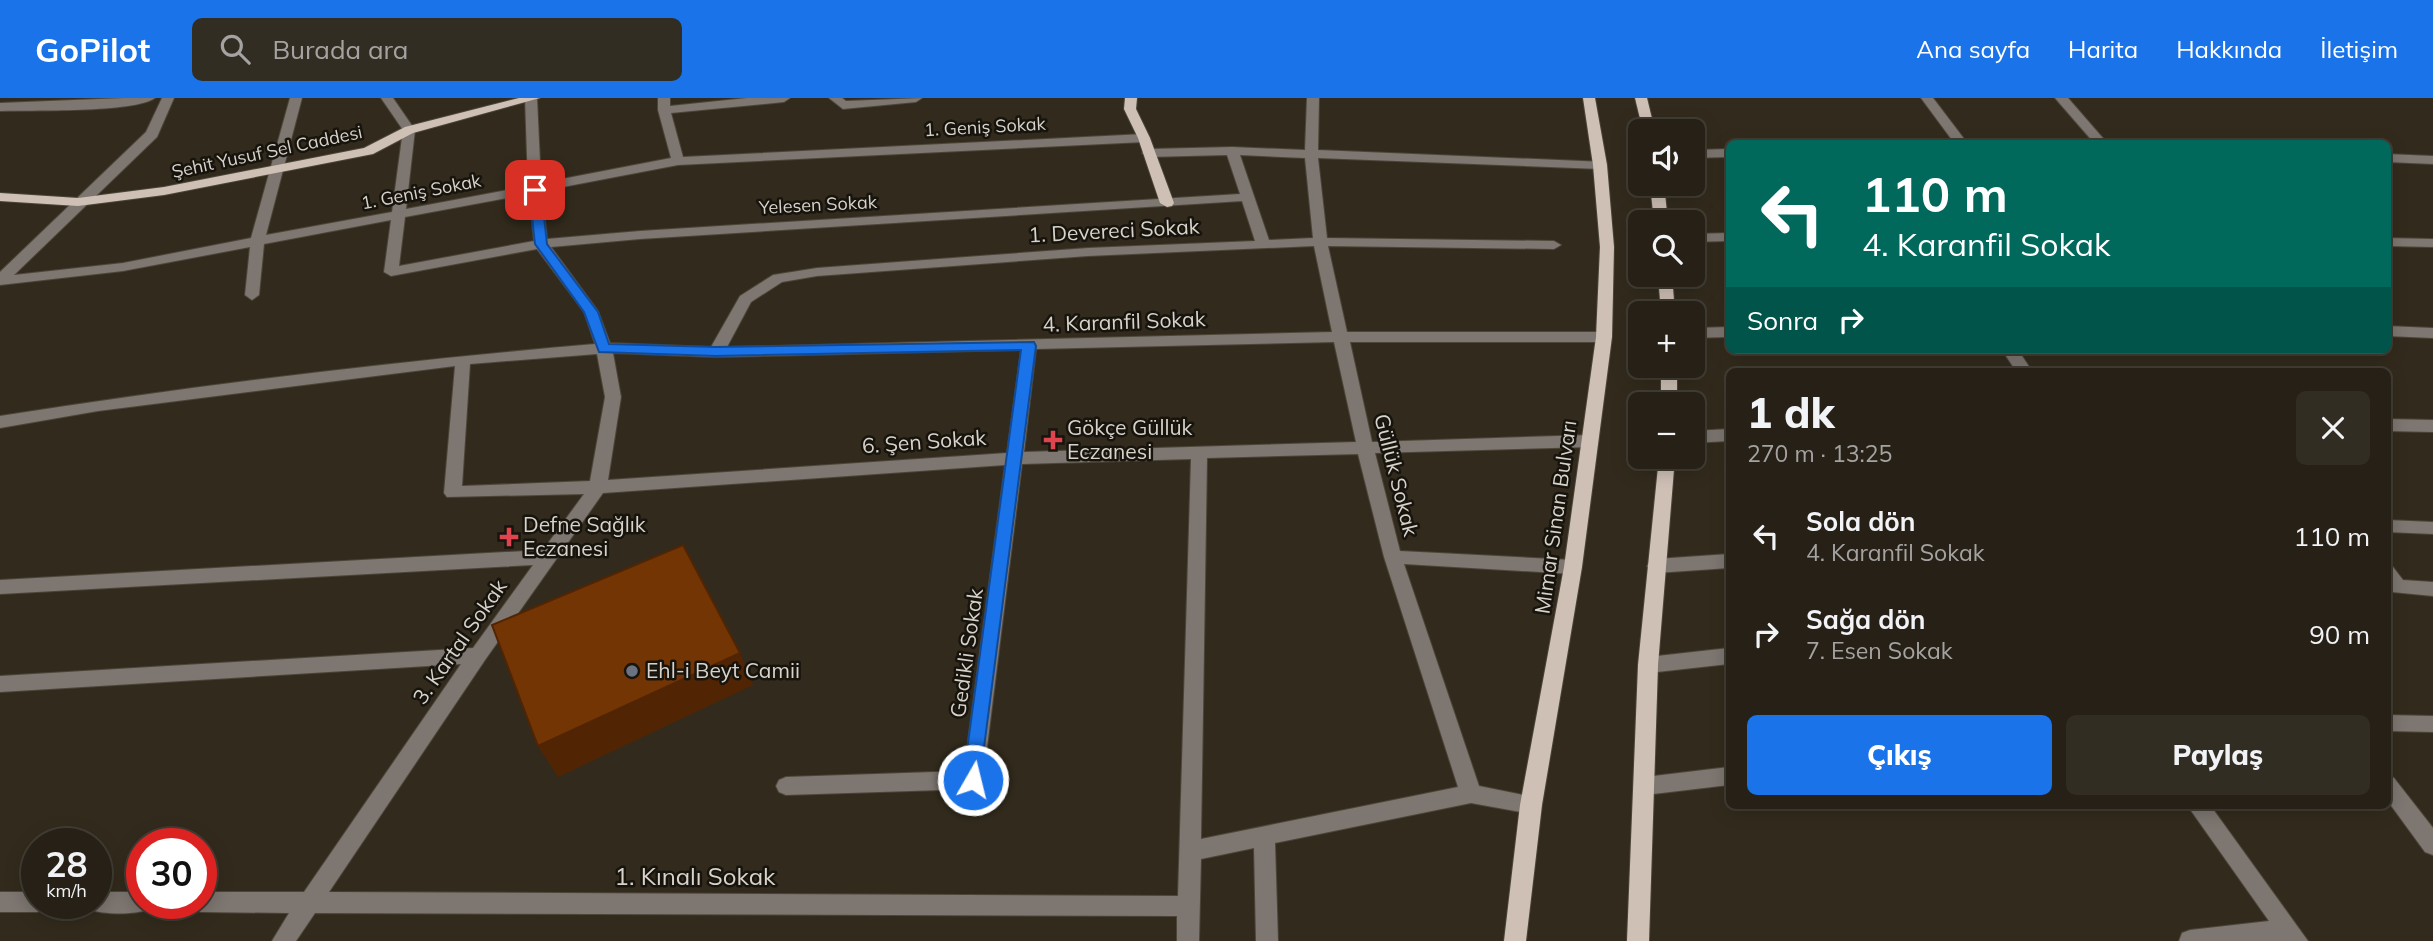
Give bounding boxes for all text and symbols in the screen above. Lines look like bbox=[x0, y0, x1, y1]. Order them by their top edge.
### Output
search box bbox=[192, 18, 682, 81]
text: GoPilot bbox=[35, 29, 150, 70]
icon: search bbox=[216, 30, 254, 68]
text: Burada ara bbox=[272, 33, 408, 66]
text: Ana sayfa bbox=[1916, 34, 2030, 64]
text: Harita bbox=[2068, 34, 2138, 64]
text: Hakkında bbox=[2176, 34, 2282, 64]
text: İletişim bbox=[2320, 34, 2398, 64]
street label: 1. Geniş Sokak bbox=[924, 112, 1047, 141]
map controls bbox=[1628, 119, 1705, 469]
button: sound bbox=[1628, 119, 1705, 196]
street label: Şehit Yusuf Sel Caddesi bbox=[169, 120, 364, 183]
pin bbox=[505, 160, 565, 220]
text: 110 m bbox=[1862, 163, 2008, 224]
street label: 1. Geniş Sokak bbox=[359, 168, 484, 214]
icon: left bbox=[1747, 168, 1838, 259]
icon: arrive bbox=[516, 171, 554, 209]
street label: Yelesen Sokak bbox=[757, 190, 878, 219]
button: search bbox=[1628, 210, 1705, 287]
street label: 1. Devereci Sokak bbox=[1028, 213, 1200, 247]
text: 4. Karanfil Sokak bbox=[1862, 224, 2111, 264]
button: + bbox=[1628, 301, 1705, 378]
icon: right bbox=[1832, 301, 1870, 339]
text: Sonra bbox=[1747, 304, 1818, 337]
street label: 4. Karanfil Sokak bbox=[1042, 305, 1206, 337]
text: 1 dk bbox=[1747, 386, 1835, 439]
button: close bbox=[2296, 391, 2370, 465]
button: − bbox=[1628, 392, 1705, 469]
street label: Güllük Sokak bbox=[1369, 411, 1425, 539]
place label: Gökçe Güllük Eczanesi bbox=[1067, 414, 1193, 464]
street label: Mimar Sinan Bulvarı bbox=[1529, 418, 1581, 615]
street label: 6. Şen Sokak bbox=[861, 424, 987, 458]
marker: Gökçe Güllük Eczanesi bbox=[1045, 432, 1061, 448]
text: 270 m · 13:25 bbox=[1747, 439, 1892, 468]
text: Sola dön bbox=[1806, 505, 1915, 538]
place label: Defne Sağlık Eczanesi bbox=[523, 511, 646, 561]
icon: left bbox=[1747, 517, 1785, 555]
text: 110 m bbox=[2294, 520, 2370, 553]
marker: Defne Sağlık Eczanesi bbox=[501, 529, 517, 545]
text: 4. Karanfil Sokak bbox=[1806, 538, 1985, 567]
street label: 3. Kartal Sokak bbox=[406, 574, 512, 709]
street label: Gedikli Sokak bbox=[944, 586, 988, 719]
text: Sağa dön bbox=[1806, 603, 1926, 636]
icon: right bbox=[1747, 615, 1785, 653]
text: 90 m bbox=[2309, 618, 2370, 651]
text: 7. Esen Sokak bbox=[1806, 636, 1953, 665]
place label: Ehl-i Beyt Camii bbox=[646, 657, 800, 683]
marker: Ehl-i Beyt Camii bbox=[624, 663, 640, 679]
button: Çıkış bbox=[1747, 715, 2052, 795]
button: Paylaş bbox=[2066, 715, 2370, 795]
position arrow bbox=[936, 743, 1010, 817]
speed limit sign: 30 bbox=[126, 828, 217, 919]
text: 28 bbox=[45, 842, 88, 886]
street label: 1. Kınalı Sokak bbox=[615, 861, 776, 891]
text: km/h bbox=[46, 879, 87, 902]

